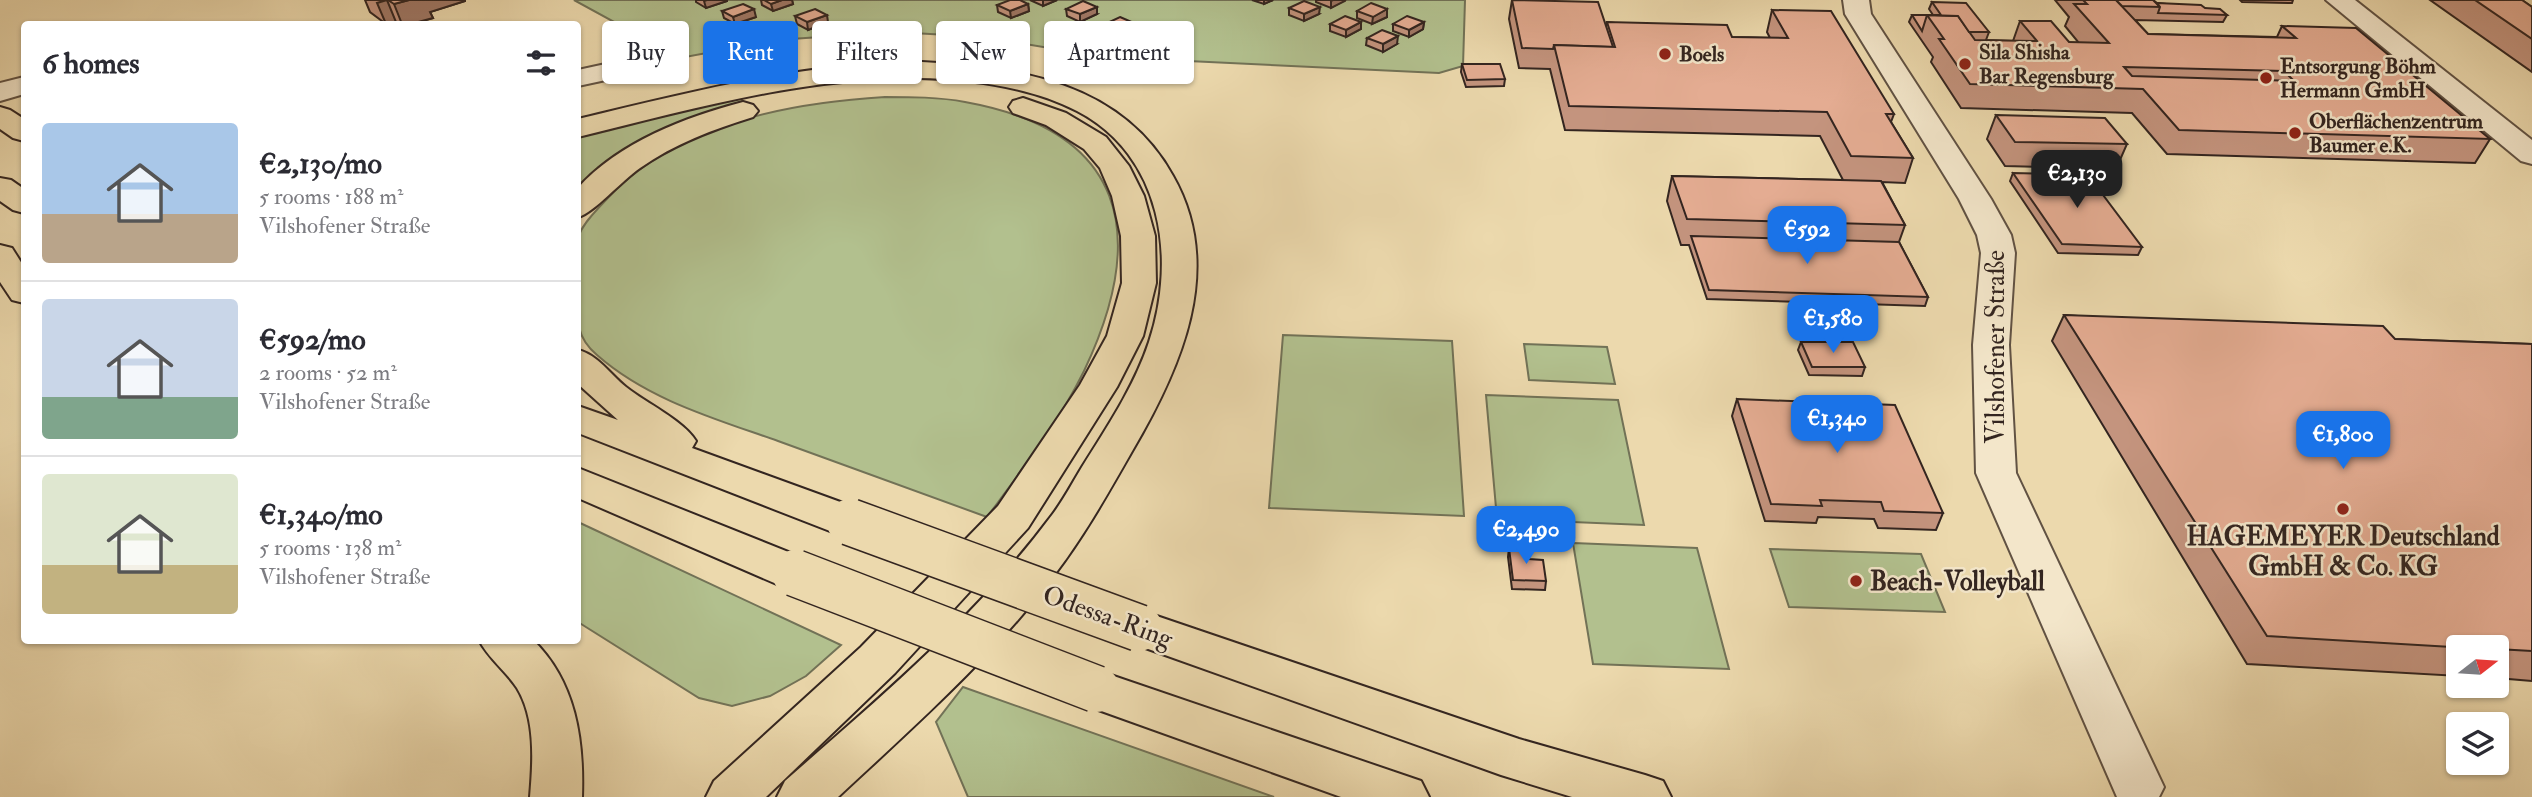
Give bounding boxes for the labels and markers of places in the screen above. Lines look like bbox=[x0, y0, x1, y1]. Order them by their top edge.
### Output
place label: Sila Shisha Bar Regensburg bbox=[1979, 39, 2114, 90]
place label: Boels bbox=[1679, 41, 1724, 68]
marker: Boels bbox=[1657, 46, 1673, 62]
place label: Entsorgung Böhm Hermann GmbH bbox=[2280, 53, 2436, 104]
marker: Sila Shisha Bar Regensburg bbox=[1957, 56, 1973, 72]
marker: Entsorgung Böhm Hermann GmbH bbox=[2258, 70, 2274, 86]
place label: Oberflächenzentrum Baumer e.K. bbox=[2309, 108, 2484, 159]
marker: Oberflächenzentrum Baumer e.K. bbox=[2287, 125, 2303, 141]
pin: €2,130 bbox=[2020, 150, 2134, 210]
pin: €592 bbox=[1766, 206, 1848, 266]
pin: €1,580 bbox=[1776, 296, 1890, 355]
pin: €1,340 bbox=[1780, 396, 1894, 455]
pin: €1,800 bbox=[2286, 412, 2400, 471]
marker: HAGEMEYER Deutschland GmbH & Co. KG bbox=[2335, 501, 2351, 517]
pin: €2,490 bbox=[1469, 506, 1583, 566]
place label: HAGEMEYER Deutschland GmbH & Co. KG bbox=[2186, 521, 2500, 583]
place label: Beach-Volleyball bbox=[1870, 566, 2045, 599]
marker: Beach-Volleyball bbox=[1848, 573, 1864, 589]

